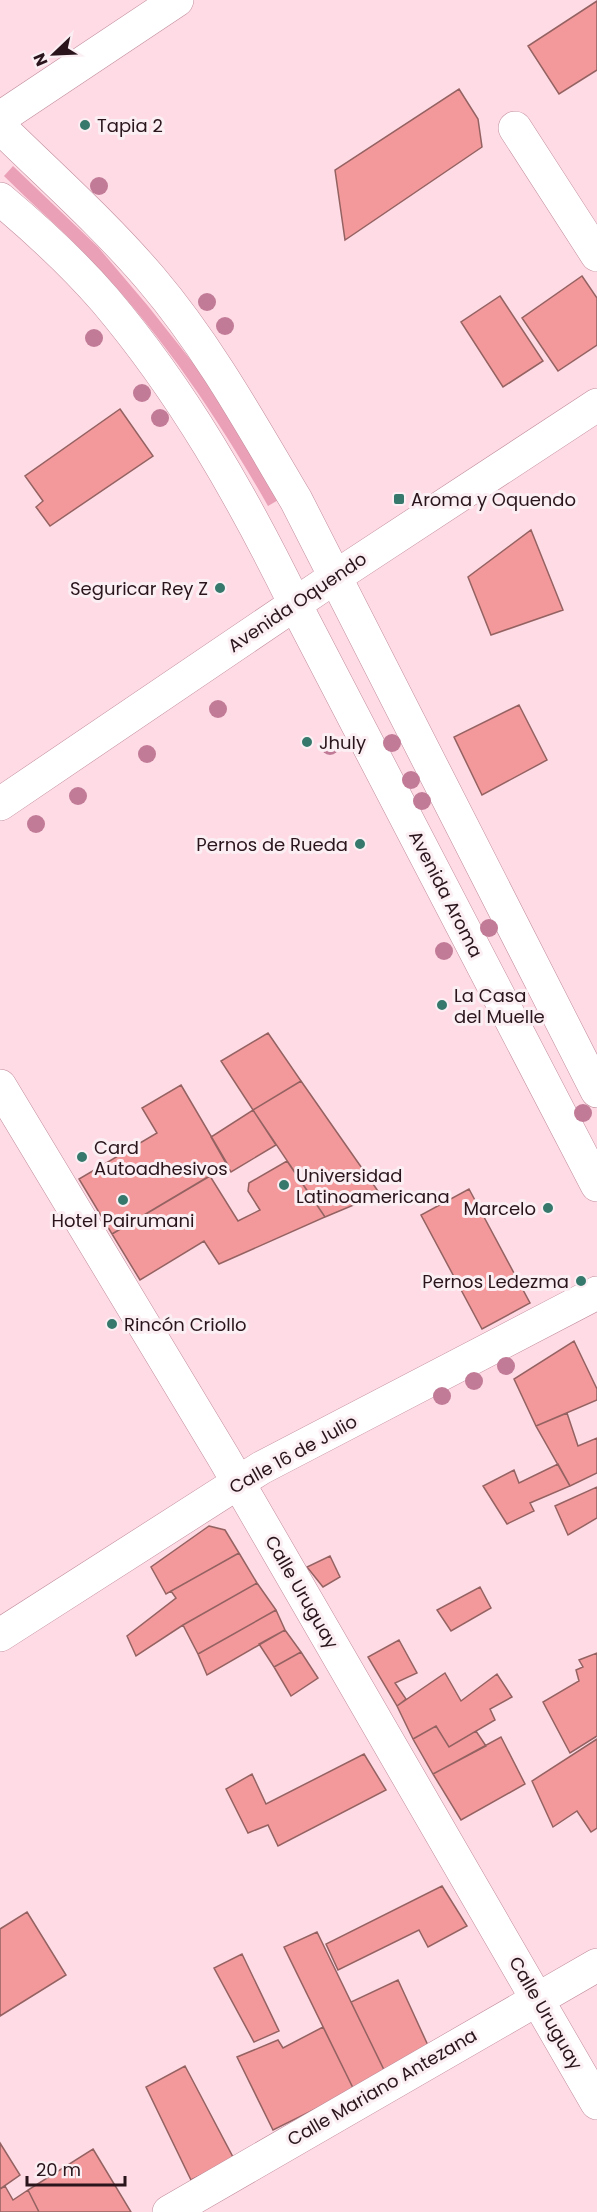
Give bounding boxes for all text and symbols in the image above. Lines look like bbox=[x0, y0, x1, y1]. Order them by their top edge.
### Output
north arrow bbox=[24, 24, 84, 84]
text: N bbox=[28, 50, 54, 70]
place label: Tapia 2 bbox=[97, 113, 163, 138]
marker: Tapia 2 bbox=[78, 118, 92, 132]
place label: Aroma y Oquendo bbox=[411, 487, 576, 512]
marker: Aroma y Oquendo bbox=[392, 492, 406, 506]
street label: Avenida Oquendo bbox=[223, 546, 371, 658]
place label: Seguricar Rey Z bbox=[70, 576, 208, 601]
marker: Seguricar Rey Z bbox=[213, 581, 227, 595]
place label: Jhuly bbox=[319, 730, 366, 755]
marker: Jhuly bbox=[300, 735, 314, 749]
street label: Avenida Aroma bbox=[403, 826, 489, 962]
place label: Pernos de Rueda bbox=[196, 832, 348, 857]
marker: Pernos de Rueda bbox=[353, 837, 367, 851]
place label: La Casa del Muelle bbox=[454, 983, 545, 1029]
marker: La Casa del Muelle bbox=[435, 998, 449, 1012]
place label: Card Autoadhesivos bbox=[94, 1135, 228, 1181]
marker: Card Autoadhesivos bbox=[75, 1150, 89, 1164]
place label: Universidad Latinoamericana bbox=[296, 1163, 450, 1209]
marker: Universidad Latinoamericana bbox=[277, 1178, 291, 1192]
marker: Hotel Pairumani bbox=[116, 1193, 130, 1207]
place label: Marcelo bbox=[464, 1196, 536, 1221]
marker: Marcelo bbox=[541, 1201, 555, 1215]
place label: Hotel Pairumani bbox=[52, 1208, 194, 1233]
place label: Pernos Ledezma bbox=[422, 1269, 569, 1294]
marker: Pernos Ledezma bbox=[574, 1274, 588, 1288]
place label: Rincón Criollo bbox=[124, 1312, 247, 1337]
marker: Rincón Criollo bbox=[105, 1317, 119, 1331]
street label: Calle 16 de Julio bbox=[225, 1409, 361, 1499]
street label: Calle Uruguay bbox=[259, 1531, 345, 1653]
street label: Calle Uruguay bbox=[503, 1952, 589, 2074]
street label: Calle Mariano Antezana bbox=[283, 2022, 481, 2152]
scale bar bbox=[27, 2149, 124, 2187]
text: 20 m bbox=[36, 2157, 81, 2182]

